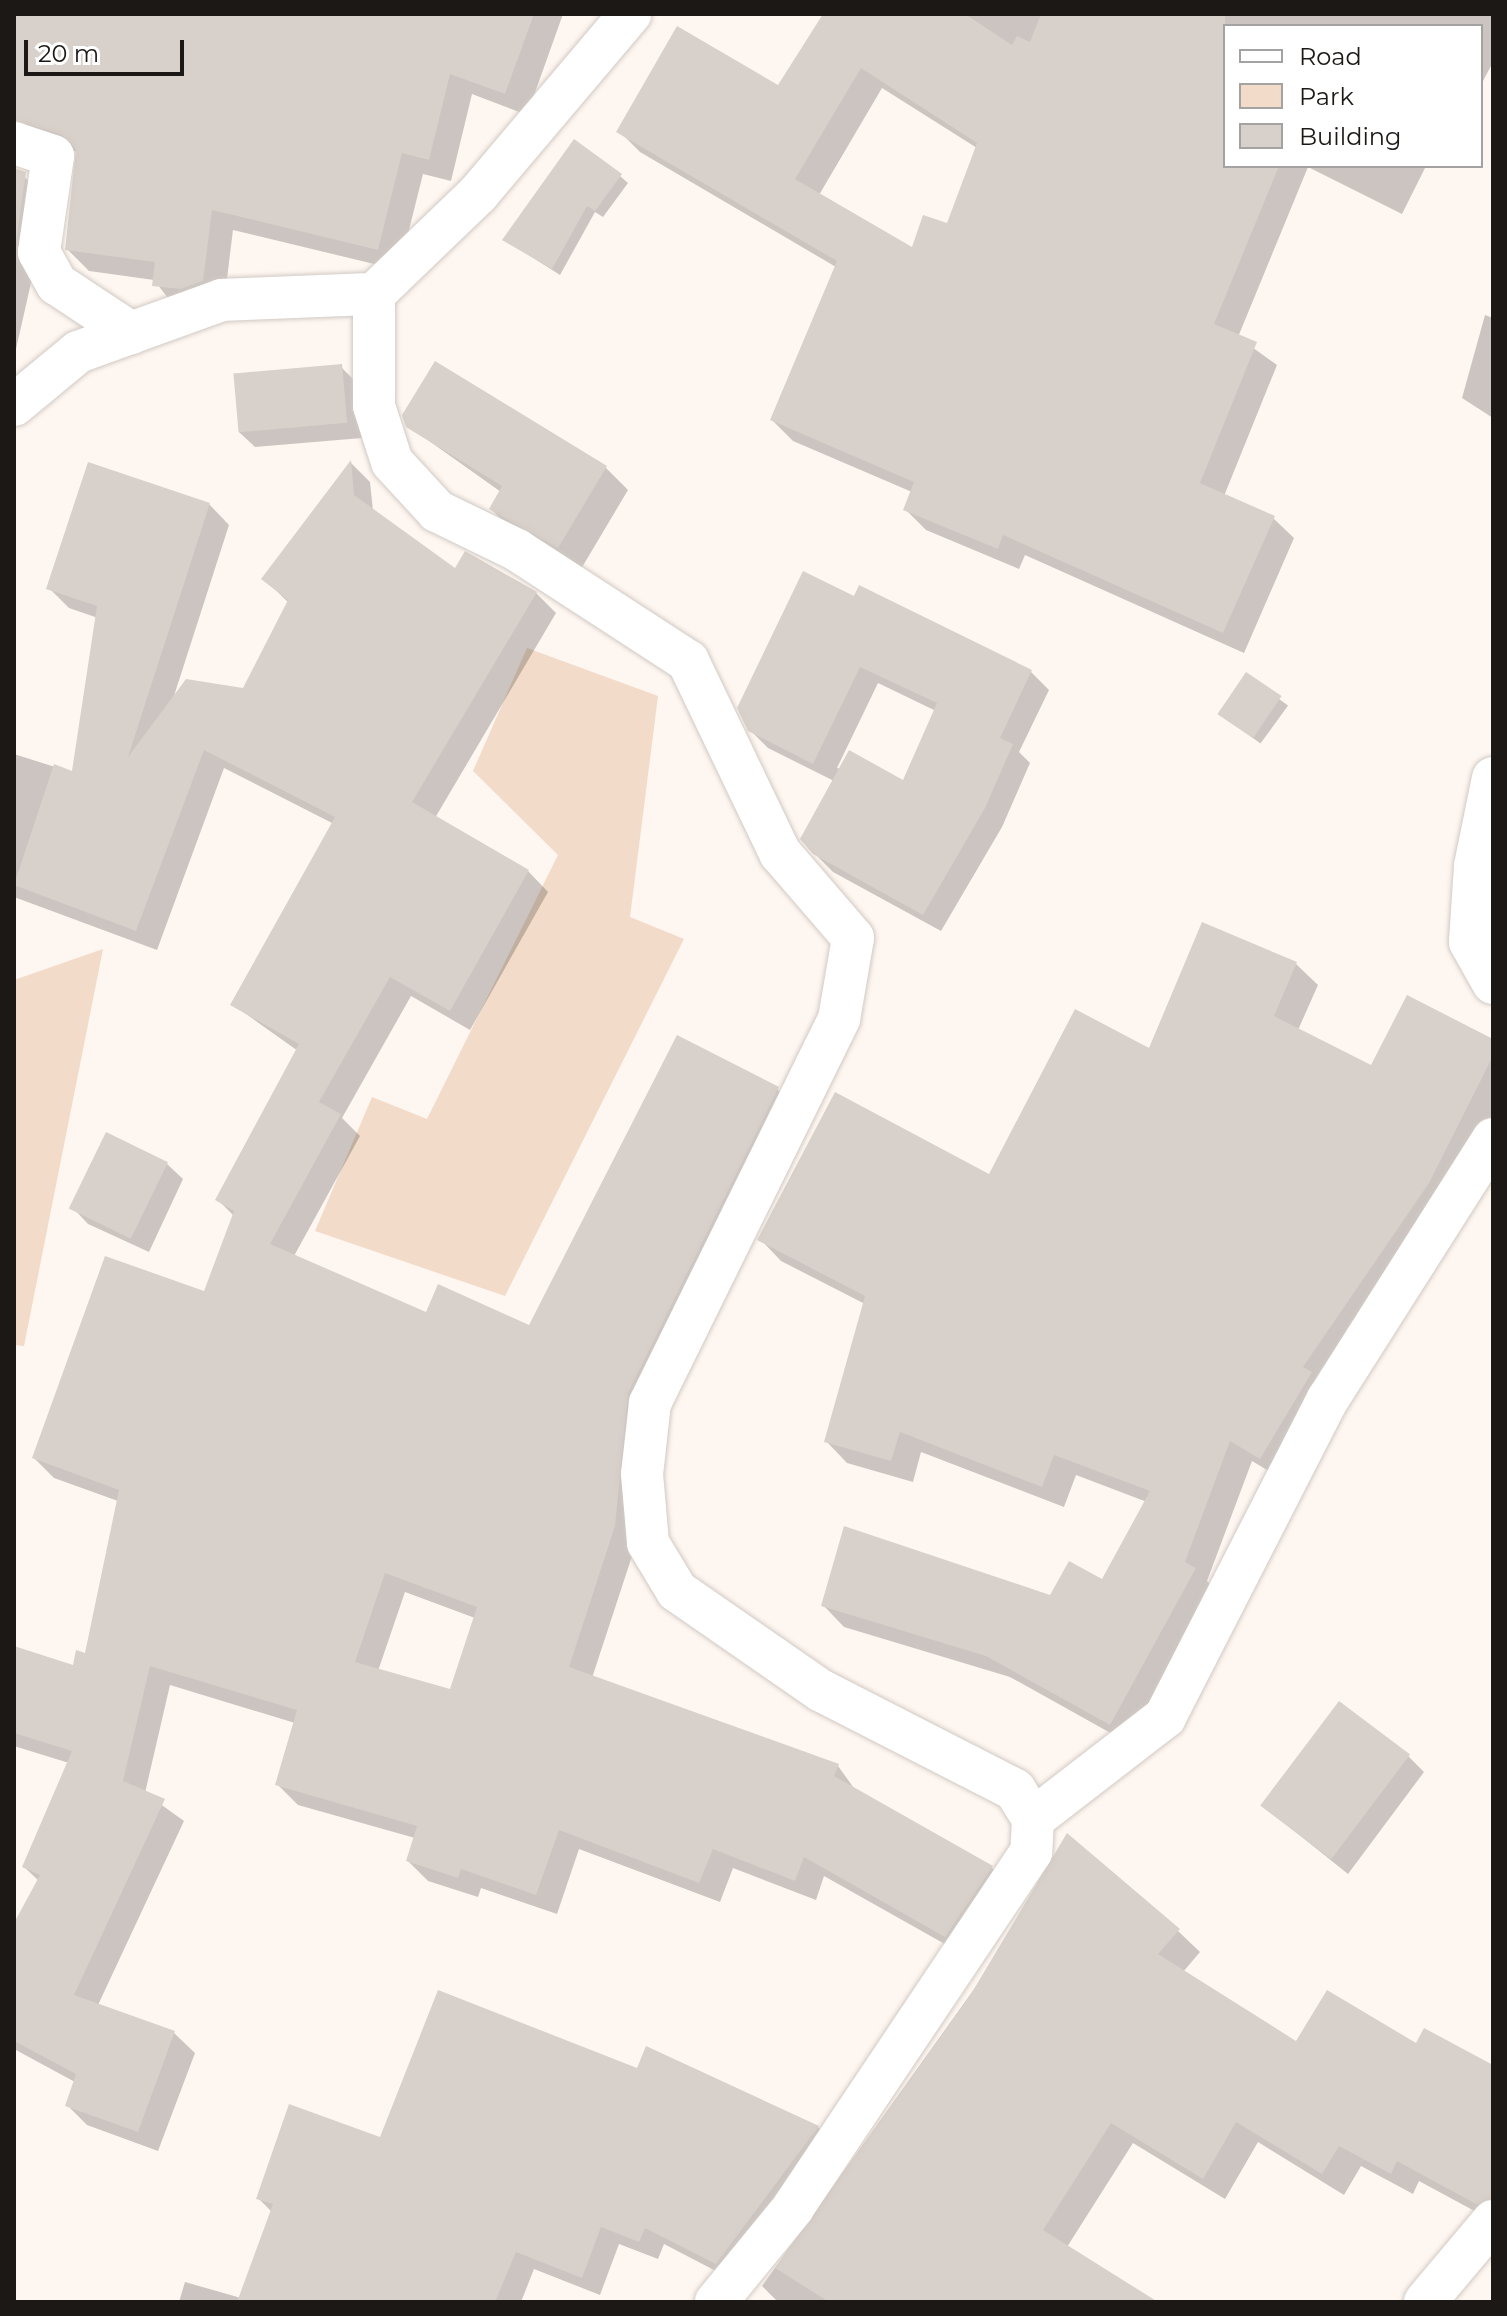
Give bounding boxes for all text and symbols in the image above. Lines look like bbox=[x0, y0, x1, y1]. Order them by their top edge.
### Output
scale bar bbox=[28, 24, 188, 74]
legend bbox=[1223, 24, 1483, 168]
text: 20 m bbox=[38, 39, 99, 68]
text: Road bbox=[1299, 42, 1362, 71]
text: Park bbox=[1299, 82, 1354, 111]
text: Building bbox=[1299, 122, 1402, 151]

